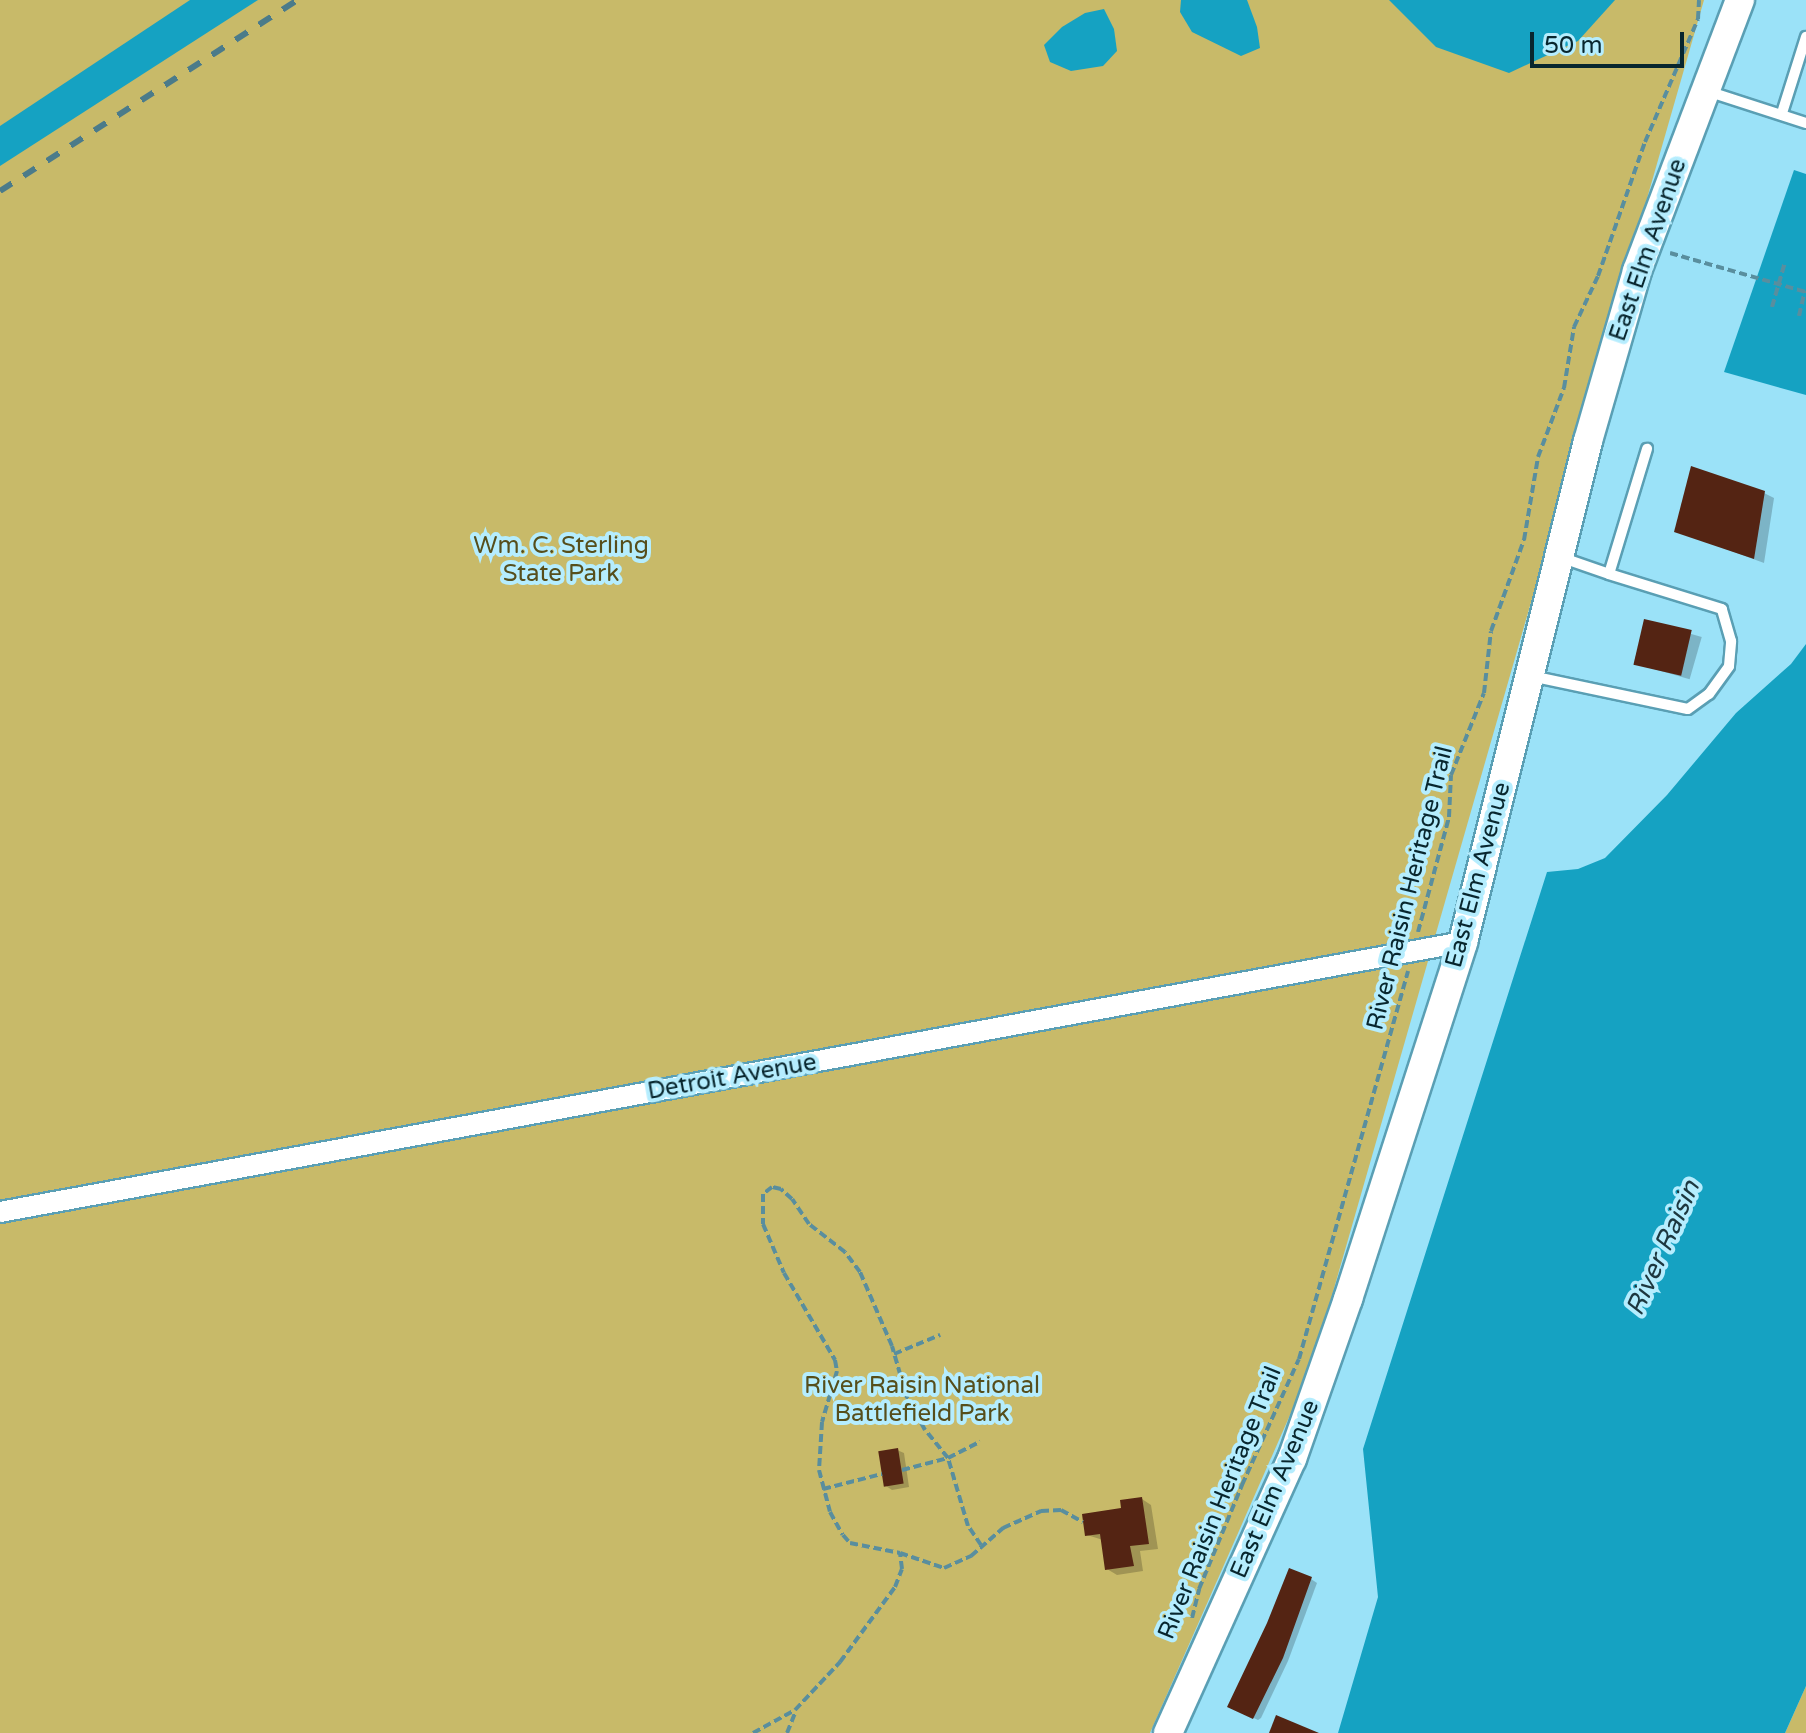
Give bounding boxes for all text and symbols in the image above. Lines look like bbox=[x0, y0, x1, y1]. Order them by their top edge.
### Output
scale bar bbox=[1534, 16, 1688, 66]
text: 50 m bbox=[1544, 31, 1602, 60]
street label: East Elm Avenue bbox=[1603, 155, 1693, 345]
park label: Wm. C. Sterling State Park bbox=[473, 532, 649, 588]
street label: River Raisin Heritage Trail bbox=[1361, 743, 1459, 1033]
street label: East Elm Avenue bbox=[1439, 779, 1517, 971]
street label: Detroit Avenue bbox=[645, 1048, 819, 1106]
water label: River Raisin bbox=[1619, 1176, 1707, 1320]
street label: River Raisin Heritage Trail bbox=[1152, 1362, 1288, 1644]
park label: River Raisin National Battlefield Park bbox=[804, 1372, 1040, 1428]
street label: East Elm Avenue bbox=[1224, 1396, 1326, 1582]

